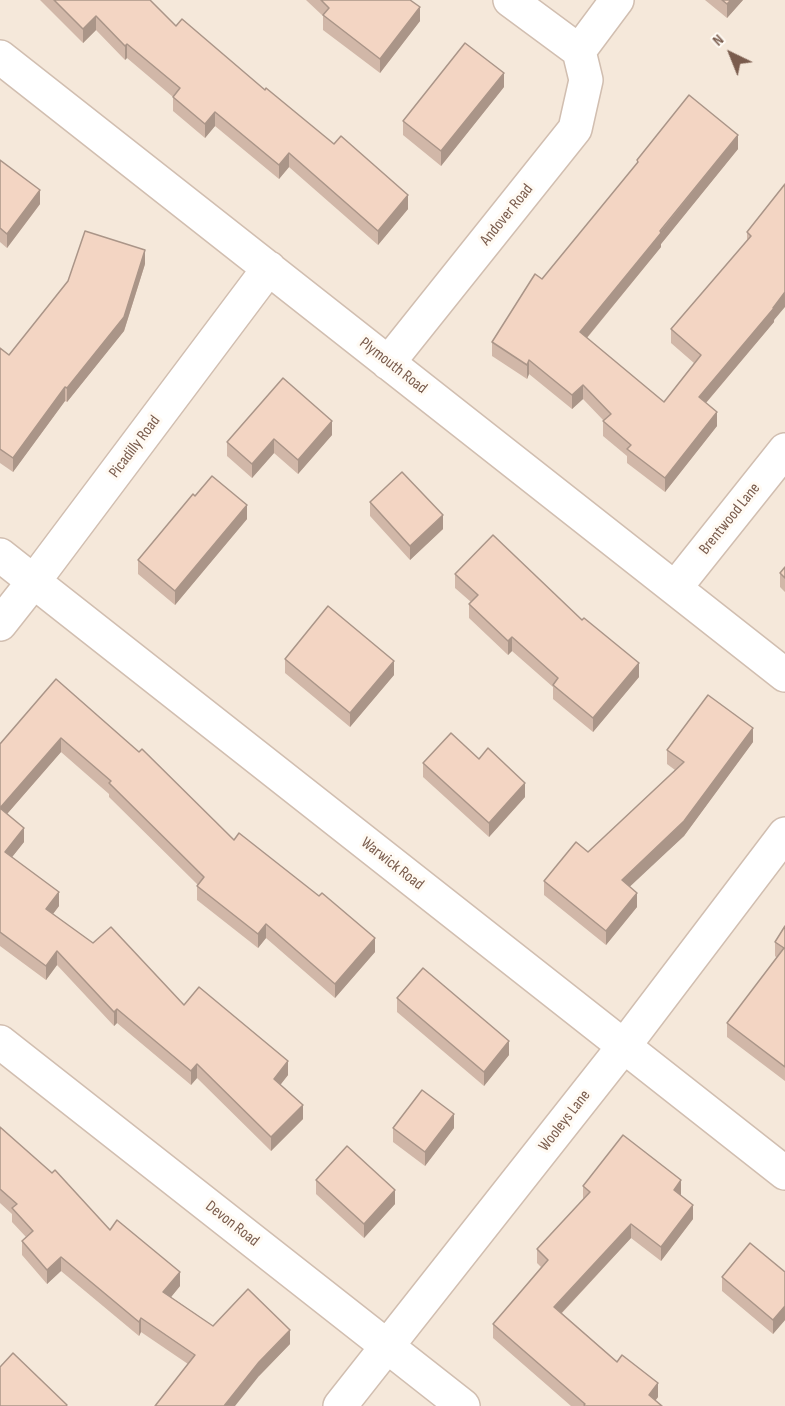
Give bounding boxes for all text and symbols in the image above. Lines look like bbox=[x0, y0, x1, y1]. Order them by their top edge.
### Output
north arrow bbox=[701, 24, 761, 84]
text: N bbox=[709, 31, 728, 50]
street label: Andover Road bbox=[476, 180, 538, 250]
street label: Plymouth Road bbox=[355, 334, 431, 398]
street label: Picadilly Road bbox=[105, 412, 165, 482]
street label: Brentwood Lane bbox=[695, 479, 765, 559]
street label: Warwick Road bbox=[357, 833, 427, 895]
street label: Wooleys Lane bbox=[535, 1087, 595, 1155]
street label: Devon Road bbox=[201, 1197, 263, 1251]

